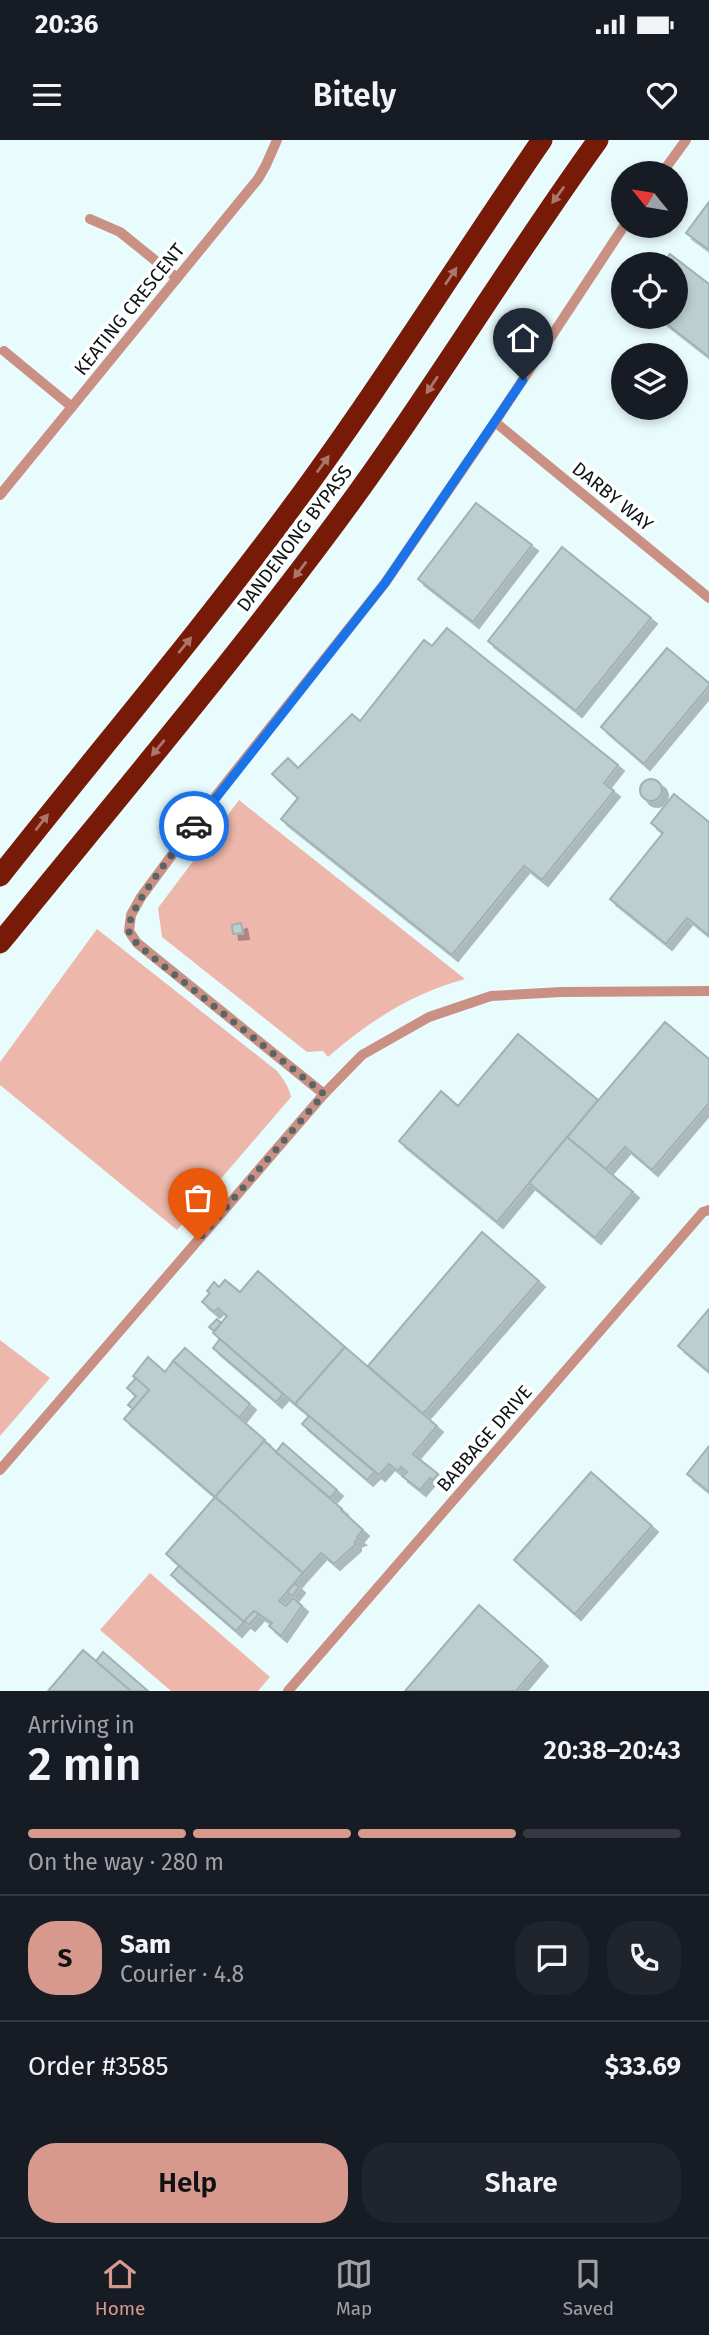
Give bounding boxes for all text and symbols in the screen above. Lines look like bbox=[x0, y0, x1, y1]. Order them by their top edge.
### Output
text: 20:36 bbox=[35, 9, 99, 40]
icon: menu bbox=[28, 76, 66, 114]
text: Bitely bbox=[313, 76, 396, 114]
icon: heart bbox=[643, 76, 681, 114]
north arrow bbox=[611, 161, 688, 238]
map controls bbox=[611, 161, 688, 420]
one-way arrow bbox=[551, 186, 565, 204]
street label: KEATING CRESCENT bbox=[69, 239, 190, 380]
button: locate bbox=[611, 252, 688, 329]
one-way arrow bbox=[444, 266, 457, 286]
pin bbox=[493, 308, 553, 380]
icon: home bbox=[504, 319, 542, 357]
button: layers bbox=[611, 343, 688, 420]
one-way arrow bbox=[425, 376, 439, 394]
one-way arrow bbox=[316, 455, 330, 473]
street label: DARBY WAY bbox=[568, 457, 658, 536]
street label: DANDENONG BYPASS bbox=[232, 461, 357, 616]
one-way arrow bbox=[293, 561, 307, 579]
one-way arrow bbox=[177, 636, 192, 653]
one-way arrow bbox=[151, 739, 166, 757]
courier bbox=[159, 791, 229, 861]
icon: car bbox=[175, 807, 213, 845]
one-way arrow bbox=[35, 814, 50, 832]
pin bbox=[168, 1168, 228, 1240]
icon: bag bbox=[179, 1179, 217, 1217]
street label: BABBAGE DRIVE bbox=[432, 1380, 537, 1496]
text: Arriving in bbox=[28, 1711, 135, 1739]
text: 20:38–20:43 bbox=[544, 1735, 681, 1766]
text: 2 min bbox=[28, 1737, 141, 1792]
text: On the way · 280 m bbox=[28, 1848, 224, 1876]
button: chat bbox=[515, 1921, 589, 1995]
button: phone bbox=[607, 1921, 681, 1995]
text: Sam bbox=[120, 1929, 171, 1960]
text: S bbox=[58, 1943, 72, 1974]
text: Courier · 4.8 bbox=[120, 1960, 244, 1988]
text: Order #3585 bbox=[28, 2051, 169, 2082]
text: $33.69 bbox=[605, 2051, 681, 2082]
button: Help bbox=[28, 2143, 348, 2223]
button: Share bbox=[362, 2143, 681, 2223]
tab: Home bbox=[95, 2255, 145, 2320]
tab: Map bbox=[335, 2255, 373, 2320]
tab: Saved bbox=[563, 2255, 614, 2320]

